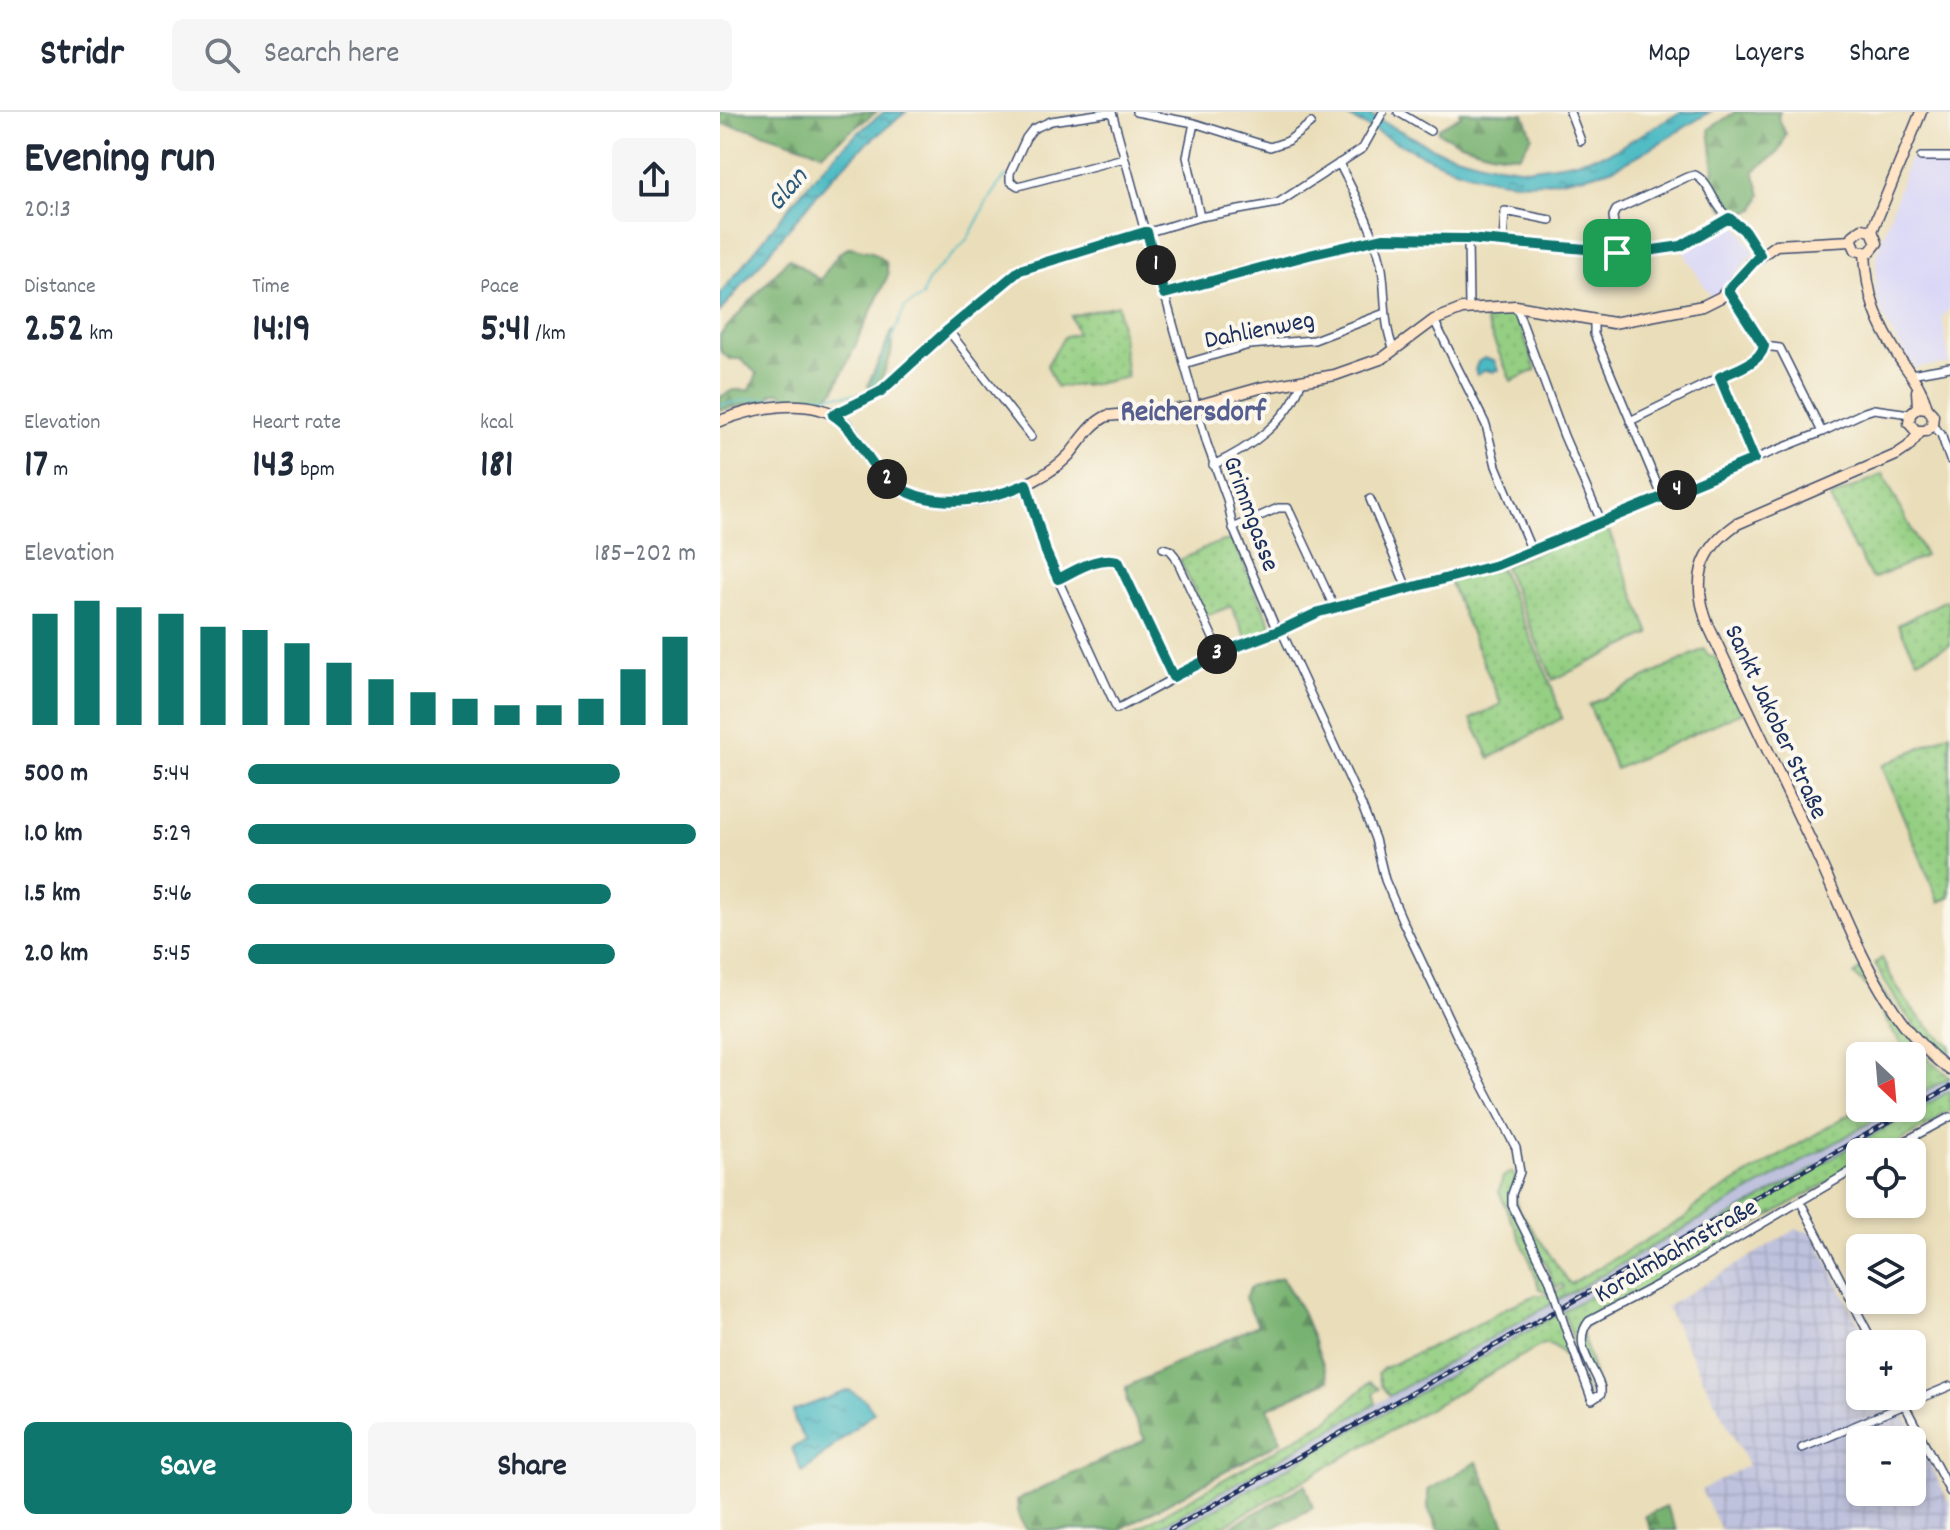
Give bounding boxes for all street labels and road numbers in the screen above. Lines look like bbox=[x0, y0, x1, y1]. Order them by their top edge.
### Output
street label: Dahlienweg bbox=[1201, 303, 1318, 360]
street label: Grimmgasse bbox=[1212, 451, 1288, 577]
street label: Sankt Jakober Straße bbox=[1714, 619, 1836, 826]
street label: Koralmbahnstraße bbox=[1588, 1190, 1765, 1314]

